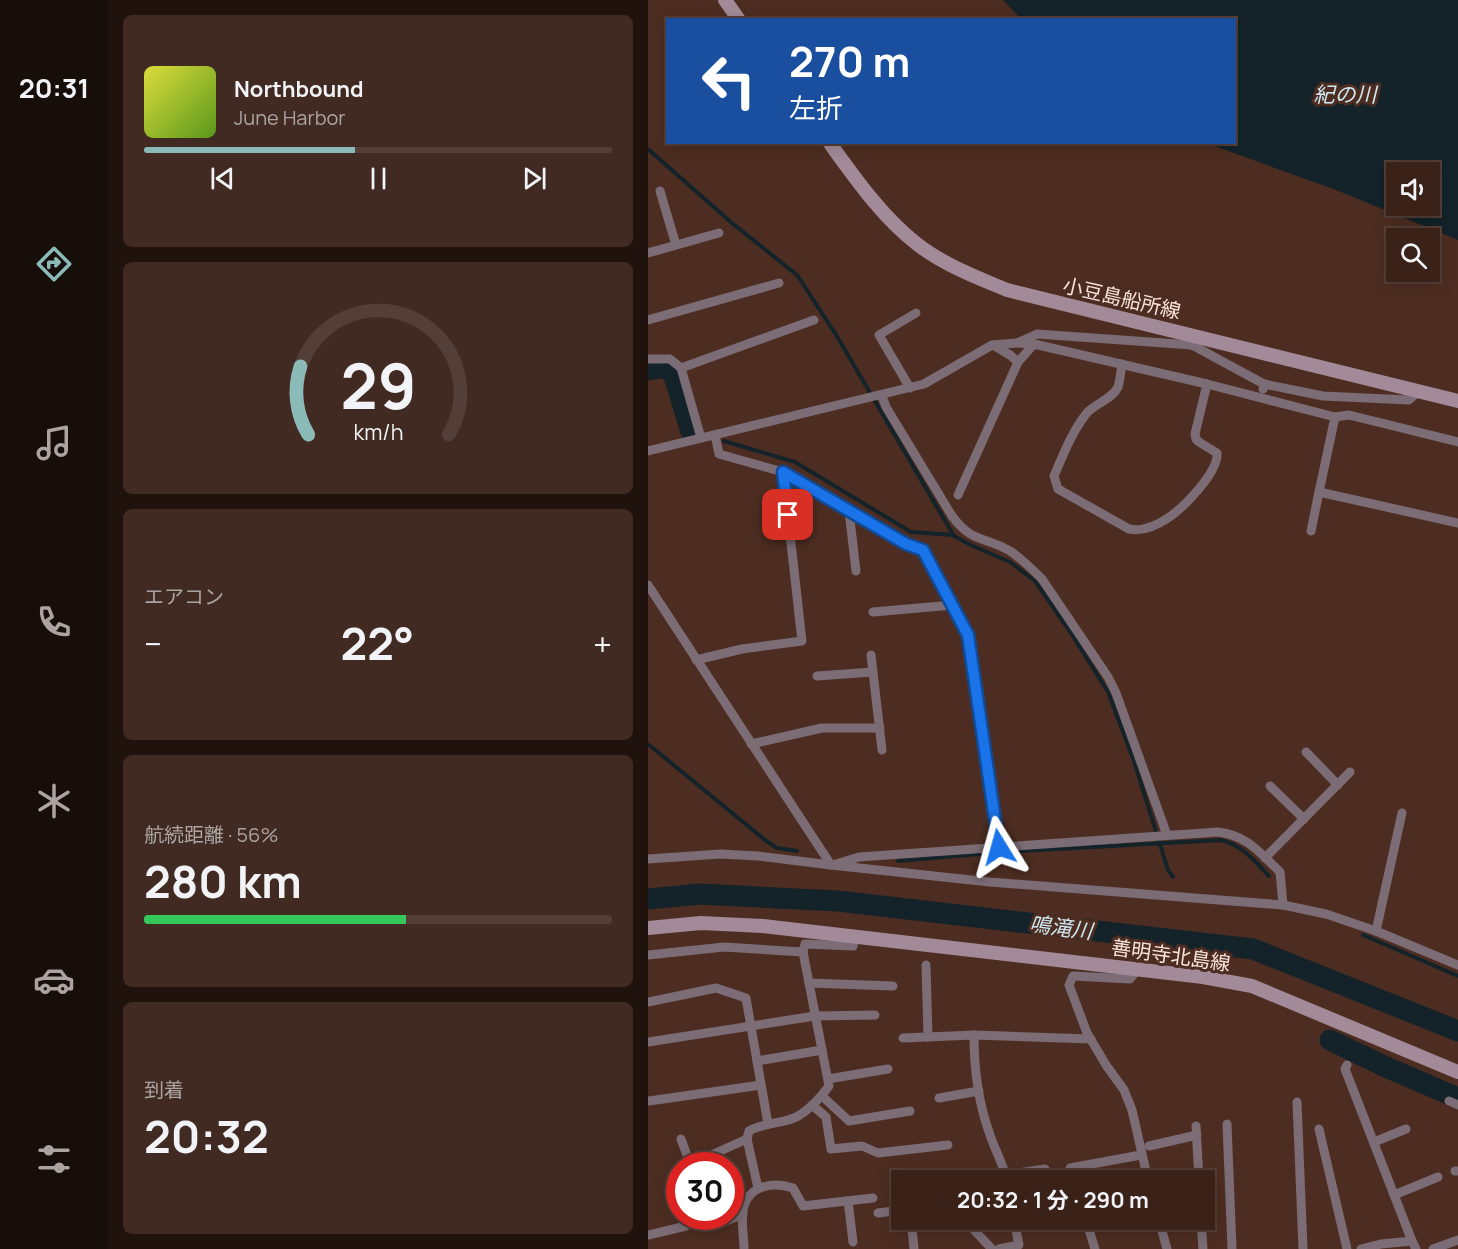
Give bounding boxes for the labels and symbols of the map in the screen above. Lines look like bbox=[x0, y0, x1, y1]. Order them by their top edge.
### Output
water label: 紀の川 bbox=[1314, 80, 1378, 108]
street label: 小豆島船所線 bbox=[1061, 271, 1183, 325]
pin bbox=[762, 489, 813, 540]
position arrow bbox=[967, 815, 1031, 879]
water label: 鳴滝川 bbox=[1028, 909, 1096, 945]
street label: 善明寺北島線 bbox=[1110, 933, 1232, 977]
speed limit sign: 30 bbox=[666, 1152, 744, 1230]

